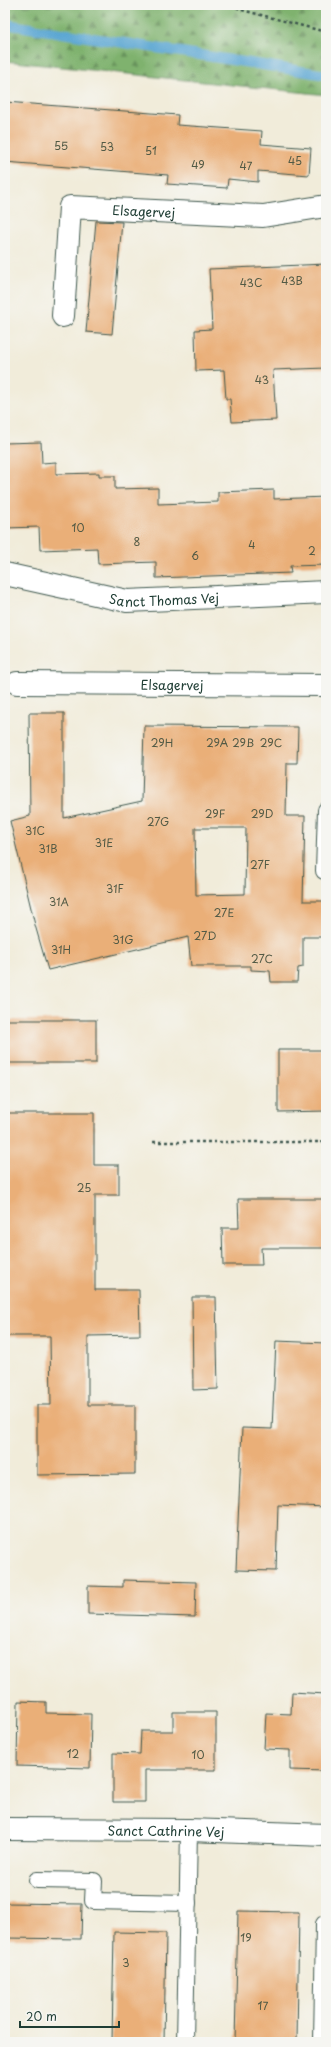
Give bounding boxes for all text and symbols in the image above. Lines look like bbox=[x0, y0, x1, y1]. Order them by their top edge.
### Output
house number: 55 bbox=[54, 137, 68, 154]
house number: 53 bbox=[100, 138, 114, 155]
house number: 51 bbox=[145, 142, 157, 159]
house number: 45 bbox=[288, 152, 302, 169]
house number: 49 bbox=[191, 156, 205, 173]
house number: 47 bbox=[240, 157, 253, 174]
street label: Elsagervej bbox=[112, 199, 176, 221]
house number: 43B bbox=[281, 272, 303, 289]
house number: 43C bbox=[240, 274, 262, 291]
house number: 43 bbox=[255, 371, 269, 388]
house number: 10 bbox=[72, 519, 84, 536]
house number: 8 bbox=[134, 533, 141, 550]
house number: 4 bbox=[248, 536, 256, 553]
house number: 2 bbox=[308, 542, 316, 559]
house number: 6 bbox=[191, 547, 199, 564]
street label: Sanct Thomas Vej bbox=[108, 587, 219, 611]
street label: Elsagervej bbox=[140, 674, 204, 694]
house number: 29H bbox=[151, 734, 173, 751]
house number: 29A bbox=[206, 734, 229, 751]
house number: 29B bbox=[232, 734, 254, 751]
house number: 29C bbox=[260, 734, 282, 751]
house number: 29F bbox=[205, 805, 226, 822]
house number: 29D bbox=[251, 805, 273, 822]
house number: 27G bbox=[147, 813, 169, 830]
house number: 31C bbox=[25, 822, 45, 839]
house number: 31E bbox=[95, 834, 113, 851]
house number: 31B bbox=[39, 840, 57, 857]
house number: 27F bbox=[250, 856, 270, 873]
house number: 31F bbox=[106, 880, 124, 897]
house number: 31A bbox=[49, 893, 69, 910]
house number: 27E bbox=[214, 904, 234, 921]
house number: 27D bbox=[194, 927, 216, 944]
house number: 31G bbox=[113, 931, 133, 948]
house number: 31H bbox=[51, 941, 71, 958]
house number: 27C bbox=[251, 950, 273, 967]
house number: 25 bbox=[77, 1179, 91, 1196]
house number: 12 bbox=[67, 1745, 80, 1762]
house number: 10 bbox=[192, 1746, 204, 1763]
street label: Sanct Cathrine Vej bbox=[108, 1820, 225, 1841]
house number: 19 bbox=[240, 1929, 252, 1946]
house number: 3 bbox=[122, 1954, 130, 1971]
house number: 17 bbox=[258, 1997, 269, 2014]
scale bar bbox=[20, 2003, 119, 2029]
text: 20 m bbox=[26, 2007, 57, 2025]

